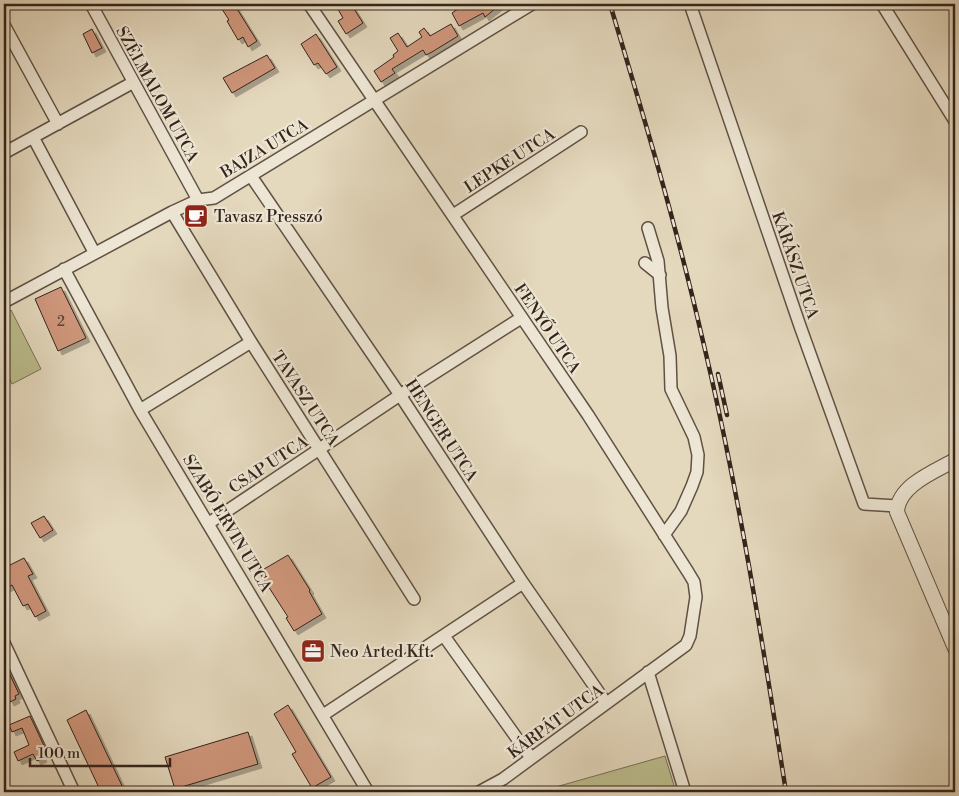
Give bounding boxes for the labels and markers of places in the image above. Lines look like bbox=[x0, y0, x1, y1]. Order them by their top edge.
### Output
cafe icon: Tavasz Presszó bbox=[183, 203, 209, 229]
place label: Tavasz Presszó bbox=[214, 207, 323, 227]
office icon: Neo Arted Kft. bbox=[300, 638, 326, 664]
place label: Neo Arted Kft. bbox=[330, 642, 434, 662]

